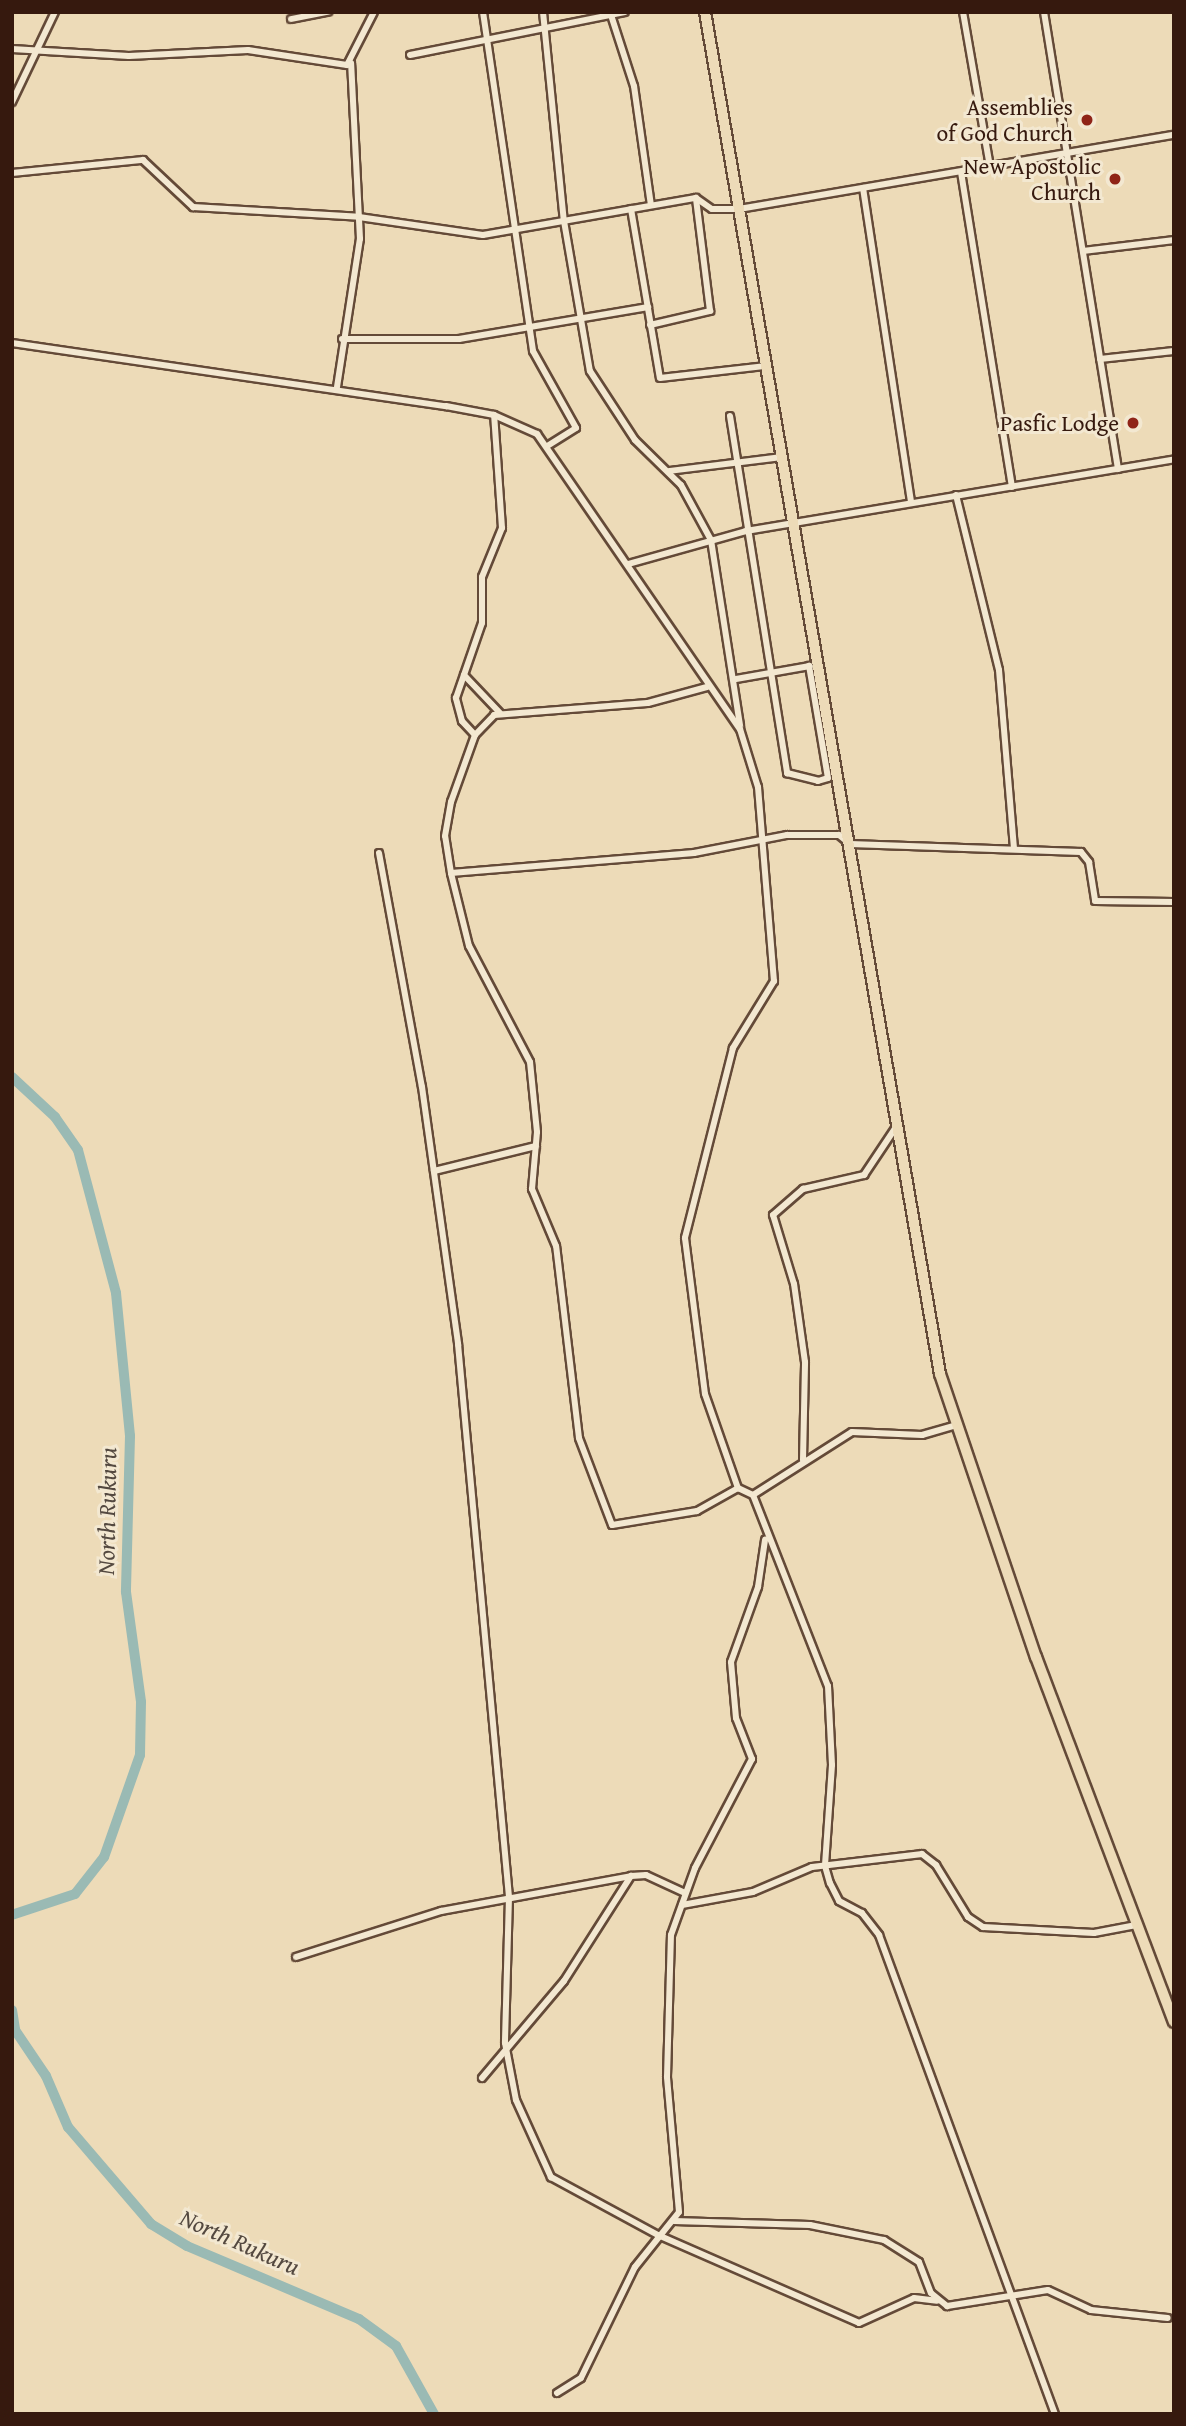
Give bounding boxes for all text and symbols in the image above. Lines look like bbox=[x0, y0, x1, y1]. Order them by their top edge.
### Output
place label: Assemblies of God Church bbox=[936, 93, 1073, 147]
marker: Assemblies of God Church bbox=[1079, 112, 1095, 128]
place label: New Apostolic Church bbox=[964, 152, 1101, 206]
marker: New Apostolic Church bbox=[1107, 171, 1123, 187]
place label: Pasfic Lodge bbox=[1000, 409, 1119, 437]
marker: Pasfic Lodge bbox=[1125, 415, 1141, 431]
water label: North Rukuru bbox=[91, 1447, 123, 1575]
water label: North Rukuru bbox=[176, 2203, 304, 2281]

